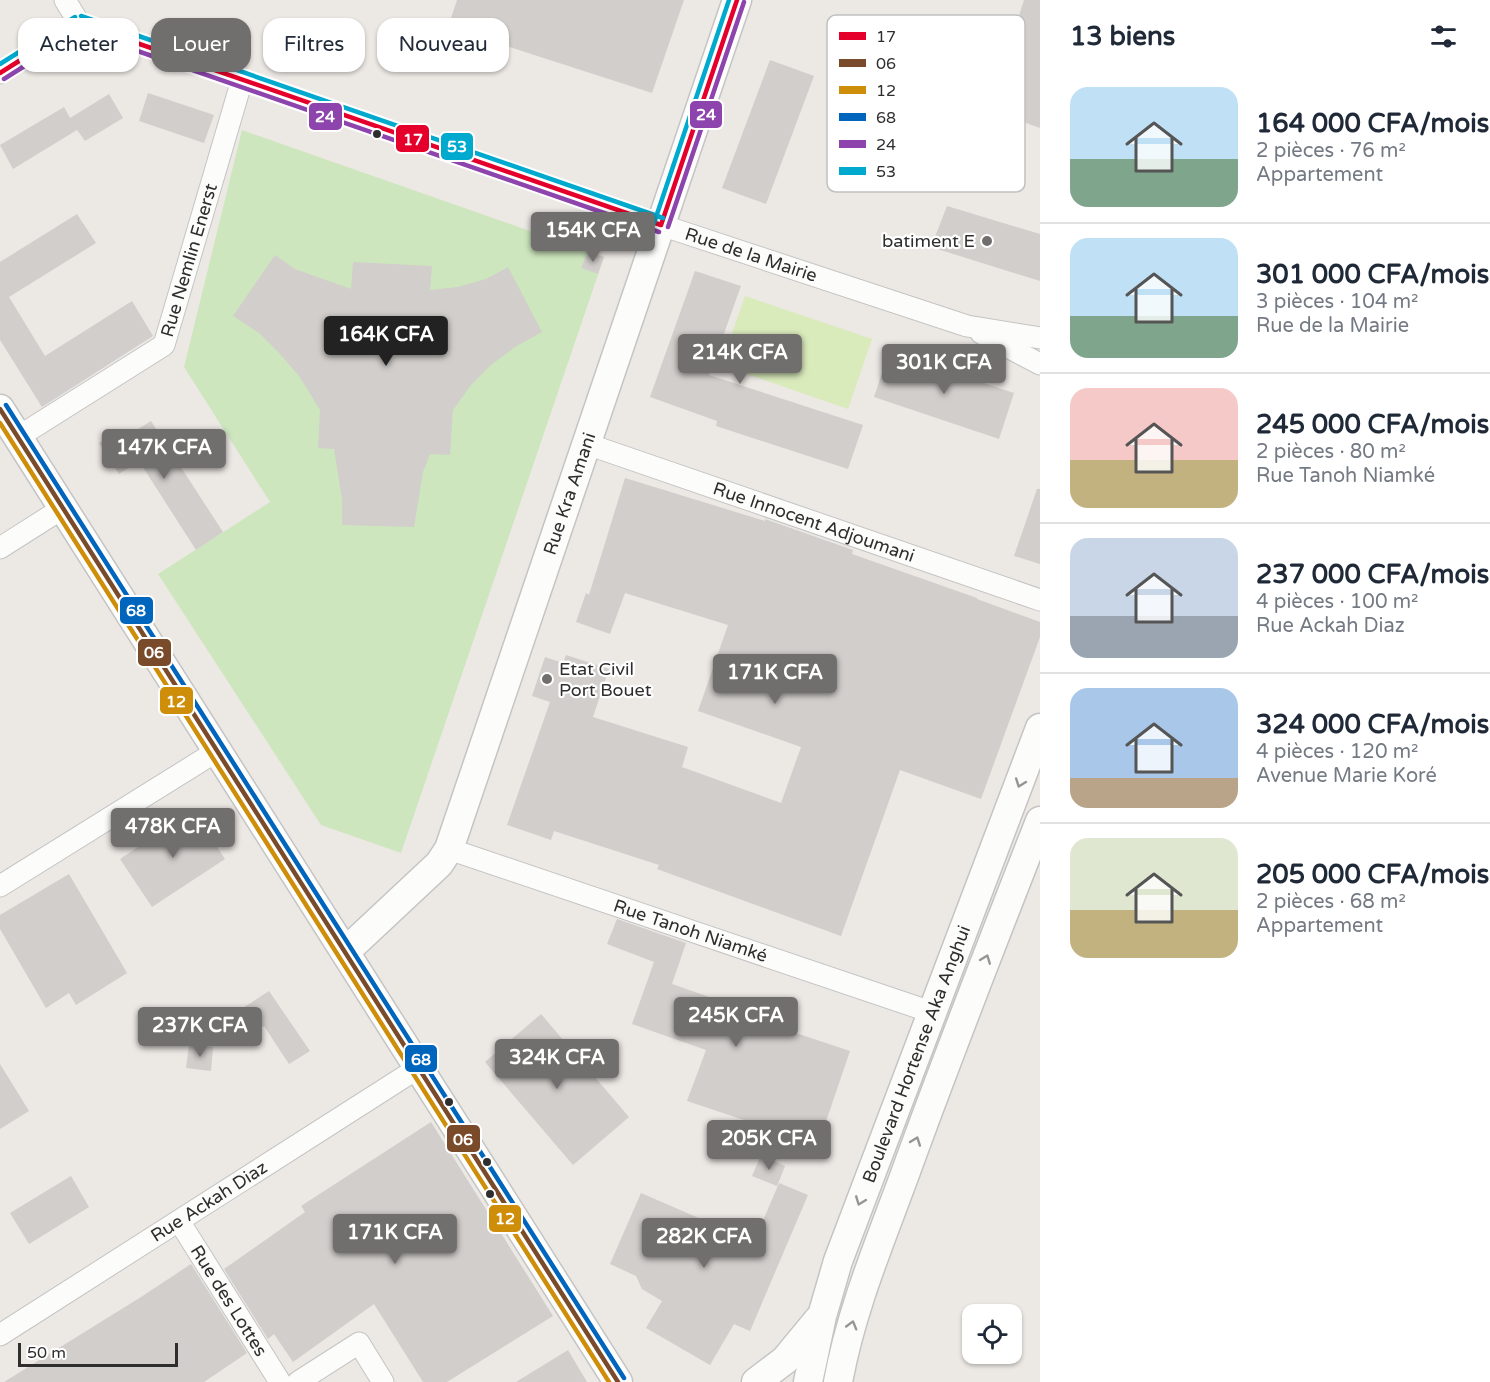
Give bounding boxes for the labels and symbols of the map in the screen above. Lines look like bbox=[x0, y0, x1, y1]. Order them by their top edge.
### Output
legend bbox=[827, 15, 1025, 192]
text: 17 bbox=[876, 27, 896, 47]
text: 06 bbox=[876, 54, 896, 74]
text: 12 bbox=[876, 81, 896, 101]
line badge: 24 bbox=[689, 100, 723, 129]
line badge: 24 bbox=[308, 102, 343, 131]
text: 24 bbox=[696, 105, 716, 125]
text: 24 bbox=[315, 107, 335, 127]
text: 68 bbox=[876, 108, 896, 128]
line badge: 17 bbox=[395, 124, 430, 153]
unlabelled marker bbox=[371, 128, 383, 140]
text: 17 bbox=[403, 130, 423, 150]
line badge: 53 bbox=[440, 132, 474, 161]
text: 24 bbox=[876, 135, 896, 155]
text: 53 bbox=[447, 137, 467, 157]
text: 53 bbox=[876, 162, 896, 182]
street label: Rue Nemlin Enerst bbox=[156, 181, 222, 340]
pin: 154K CFA bbox=[531, 212, 655, 263]
street label: Rue de la Mairie bbox=[682, 223, 820, 287]
place label: batiment E bbox=[882, 230, 975, 252]
marker: batiment E bbox=[980, 234, 994, 248]
pin: 164K CFA bbox=[324, 316, 448, 367]
pin: 214K CFA bbox=[678, 334, 802, 385]
pin: 301K CFA bbox=[882, 344, 1006, 395]
pin: 147K CFA bbox=[102, 429, 226, 480]
street label: Rue Kra Amani bbox=[539, 430, 600, 558]
street label: Rue Innocent Adjoumani bbox=[710, 477, 918, 567]
line badge: 68 bbox=[119, 596, 154, 625]
text: 68 bbox=[126, 601, 146, 621]
line badge: 06 bbox=[137, 638, 172, 667]
text: 06 bbox=[144, 643, 164, 663]
pin: 171K CFA bbox=[713, 654, 837, 705]
place label: Etat Civil Port Bouet bbox=[559, 658, 652, 701]
marker: Etat Civil Port Bouet bbox=[540, 672, 554, 686]
line badge: 12 bbox=[159, 686, 194, 715]
text: 12 bbox=[166, 692, 186, 712]
one-way arrow bbox=[1014, 777, 1027, 788]
pin: 478K CFA bbox=[111, 808, 235, 859]
street label: Rue Tanoh Niamké bbox=[611, 894, 770, 967]
street label: Boulevard Hortense Aka Anghui bbox=[858, 922, 975, 1186]
one-way arrow bbox=[979, 954, 992, 965]
pin: 245K CFA bbox=[674, 997, 798, 1048]
pin: 237K CFA bbox=[138, 1007, 262, 1058]
pin: 324K CFA bbox=[495, 1039, 619, 1090]
line badge: 68 bbox=[404, 1044, 438, 1073]
text: 68 bbox=[411, 1050, 431, 1070]
unlabelled marker bbox=[443, 1096, 455, 1108]
pin: 205K CFA bbox=[707, 1120, 831, 1171]
line badge: 06 bbox=[446, 1124, 481, 1153]
text: 06 bbox=[453, 1130, 473, 1150]
one-way arrow bbox=[909, 1136, 922, 1147]
street label: Rue Ackah Diaz bbox=[147, 1156, 271, 1247]
unlabelled marker bbox=[481, 1156, 493, 1168]
unlabelled marker bbox=[484, 1188, 496, 1200]
one-way arrow bbox=[855, 1195, 868, 1205]
line badge: 12 bbox=[488, 1204, 522, 1233]
text: 12 bbox=[495, 1209, 515, 1229]
pin: 171K CFA bbox=[333, 1214, 457, 1265]
pin: 282K CFA bbox=[642, 1218, 766, 1269]
street label: Rue des Lottes bbox=[186, 1241, 272, 1360]
one-way arrow bbox=[845, 1320, 857, 1331]
scale bar bbox=[18, 1340, 178, 1368]

